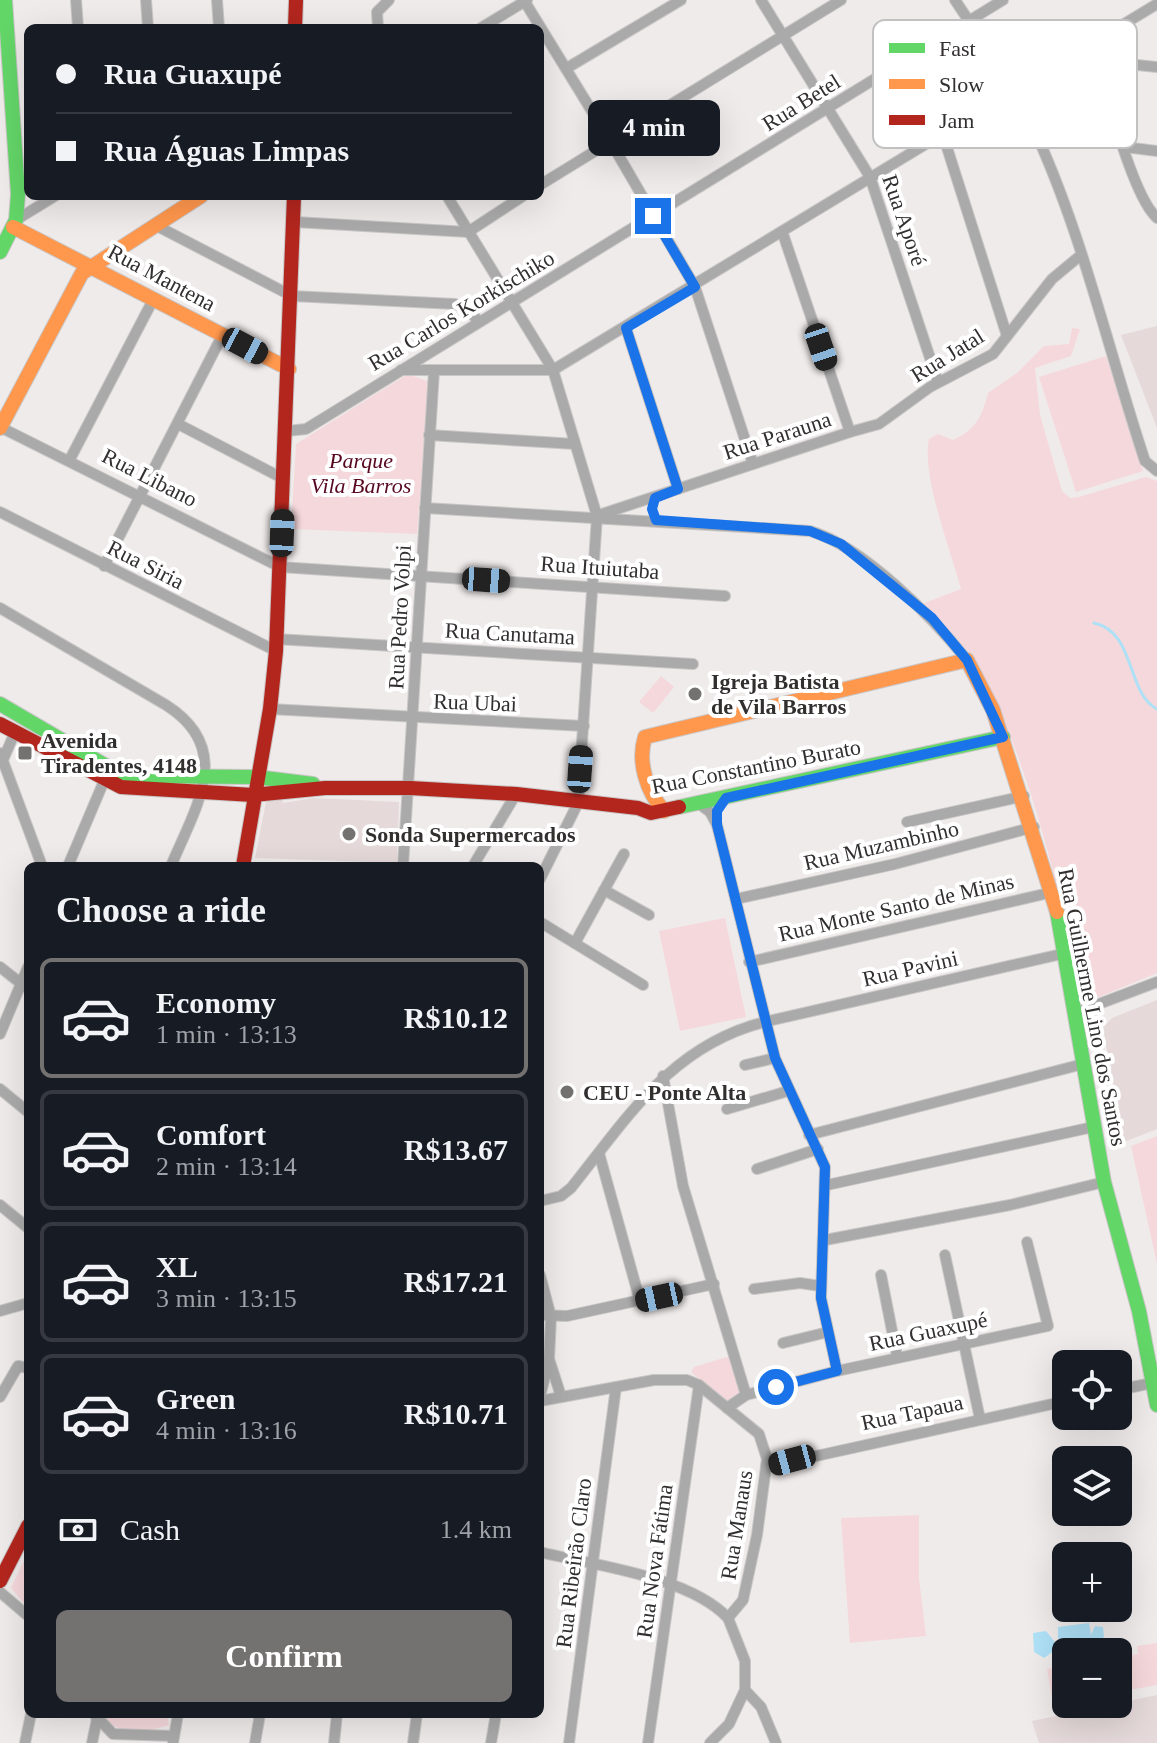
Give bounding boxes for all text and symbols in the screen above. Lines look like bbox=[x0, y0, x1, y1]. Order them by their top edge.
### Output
legend bbox=[873, 20, 1137, 148]
text: Fast bbox=[939, 36, 976, 61]
text: Rua Guaxupé bbox=[104, 57, 282, 90]
street label: Rua Betel bbox=[758, 69, 845, 136]
text: Slow bbox=[939, 72, 984, 97]
callout: 4 min bbox=[587, 100, 719, 156]
text: Jam bbox=[939, 108, 974, 133]
text: 4 min bbox=[623, 113, 685, 142]
text: Rua Águas Limpas bbox=[104, 134, 349, 167]
street label: Rua Aporé bbox=[877, 171, 932, 269]
route end bbox=[635, 198, 671, 234]
street label: Rua Mantena bbox=[104, 239, 220, 316]
street label: Rua Carlos Korkischiko bbox=[364, 245, 559, 376]
car bbox=[802, 320, 840, 374]
street label: Rua Jatal bbox=[906, 323, 988, 388]
car bbox=[218, 324, 272, 368]
street label: Rua Parauna bbox=[720, 406, 834, 465]
street label: Rua Libano bbox=[98, 443, 201, 512]
park label: Parque Vila Barros bbox=[311, 448, 411, 498]
car bbox=[269, 509, 295, 557]
street label: Rua Siria bbox=[103, 535, 188, 594]
street label: Rua Pedro Volpi bbox=[383, 544, 416, 690]
street label: Rua Ituiutaba bbox=[540, 551, 660, 584]
car bbox=[461, 566, 511, 594]
street label: Rua Canutama bbox=[444, 618, 576, 649]
place label: Igreja Batista de Vila Barros bbox=[711, 669, 847, 719]
marker: Igreja Batista de Vila Barros bbox=[686, 685, 704, 703]
street label: Rua Ubai bbox=[433, 689, 517, 716]
place label: Avenida Tiradentes, 4148 bbox=[41, 728, 197, 778]
street label: Rua Constantino Burato bbox=[649, 734, 863, 799]
marker: Avenida Tiradentes, 4148 bbox=[16, 744, 34, 762]
car bbox=[566, 744, 594, 794]
street label: Rua Muzambinho bbox=[801, 816, 961, 875]
place label: Sonda Supermercados bbox=[365, 822, 576, 847]
marker: Sonda Supermercados bbox=[340, 825, 358, 843]
street label: Rua Guilherme Lino dos Santos bbox=[1053, 866, 1132, 1148]
street label: Rua Monte Santo de Minas bbox=[776, 868, 1016, 947]
text: Choose a ride bbox=[56, 890, 266, 930]
street label: Rua Pavini bbox=[860, 945, 960, 992]
icon: car bbox=[60, 982, 132, 1054]
text: Economy bbox=[156, 986, 276, 1019]
text: R$10.12 bbox=[404, 1001, 508, 1034]
text: 1 min · 13:13 bbox=[156, 1020, 297, 1049]
place label: CEU - Ponte Alta bbox=[583, 1080, 746, 1105]
marker: CEU - Ponte Alta bbox=[558, 1083, 576, 1101]
icon: car bbox=[60, 1114, 132, 1186]
text: Comfort bbox=[156, 1118, 266, 1151]
text: R$13.67 bbox=[404, 1133, 508, 1166]
text: 2 min · 13:14 bbox=[156, 1152, 297, 1181]
icon: car bbox=[60, 1246, 132, 1318]
text: XL bbox=[156, 1250, 198, 1283]
text: R$17.21 bbox=[404, 1265, 508, 1298]
car bbox=[633, 1280, 685, 1314]
text: 3 min · 13:15 bbox=[156, 1284, 297, 1313]
street label: Rua Guaxupé bbox=[867, 1307, 990, 1356]
map controls bbox=[1052, 1350, 1132, 1718]
button: locate bbox=[1052, 1350, 1132, 1430]
route start bbox=[758, 1369, 794, 1405]
icon: car bbox=[60, 1378, 132, 1450]
text: Green bbox=[156, 1382, 235, 1415]
street label: Rua Tapaua bbox=[859, 1389, 966, 1436]
text: R$10.71 bbox=[404, 1397, 508, 1430]
text: 4 min · 13:16 bbox=[156, 1416, 297, 1445]
car bbox=[766, 1442, 818, 1478]
button: layers bbox=[1052, 1446, 1132, 1526]
street label: Rua Manaus bbox=[715, 1469, 757, 1582]
street label: Rua Ribeirão Claro bbox=[551, 1477, 596, 1649]
street label: Rua Nova Fátima bbox=[631, 1482, 678, 1640]
icon: cash bbox=[56, 1508, 100, 1552]
text: Cash bbox=[120, 1513, 180, 1546]
text: 1.4 km bbox=[440, 1515, 512, 1544]
button: + bbox=[1052, 1542, 1132, 1622]
button: Confirm bbox=[56, 1610, 512, 1702]
button: − bbox=[1052, 1638, 1132, 1718]

